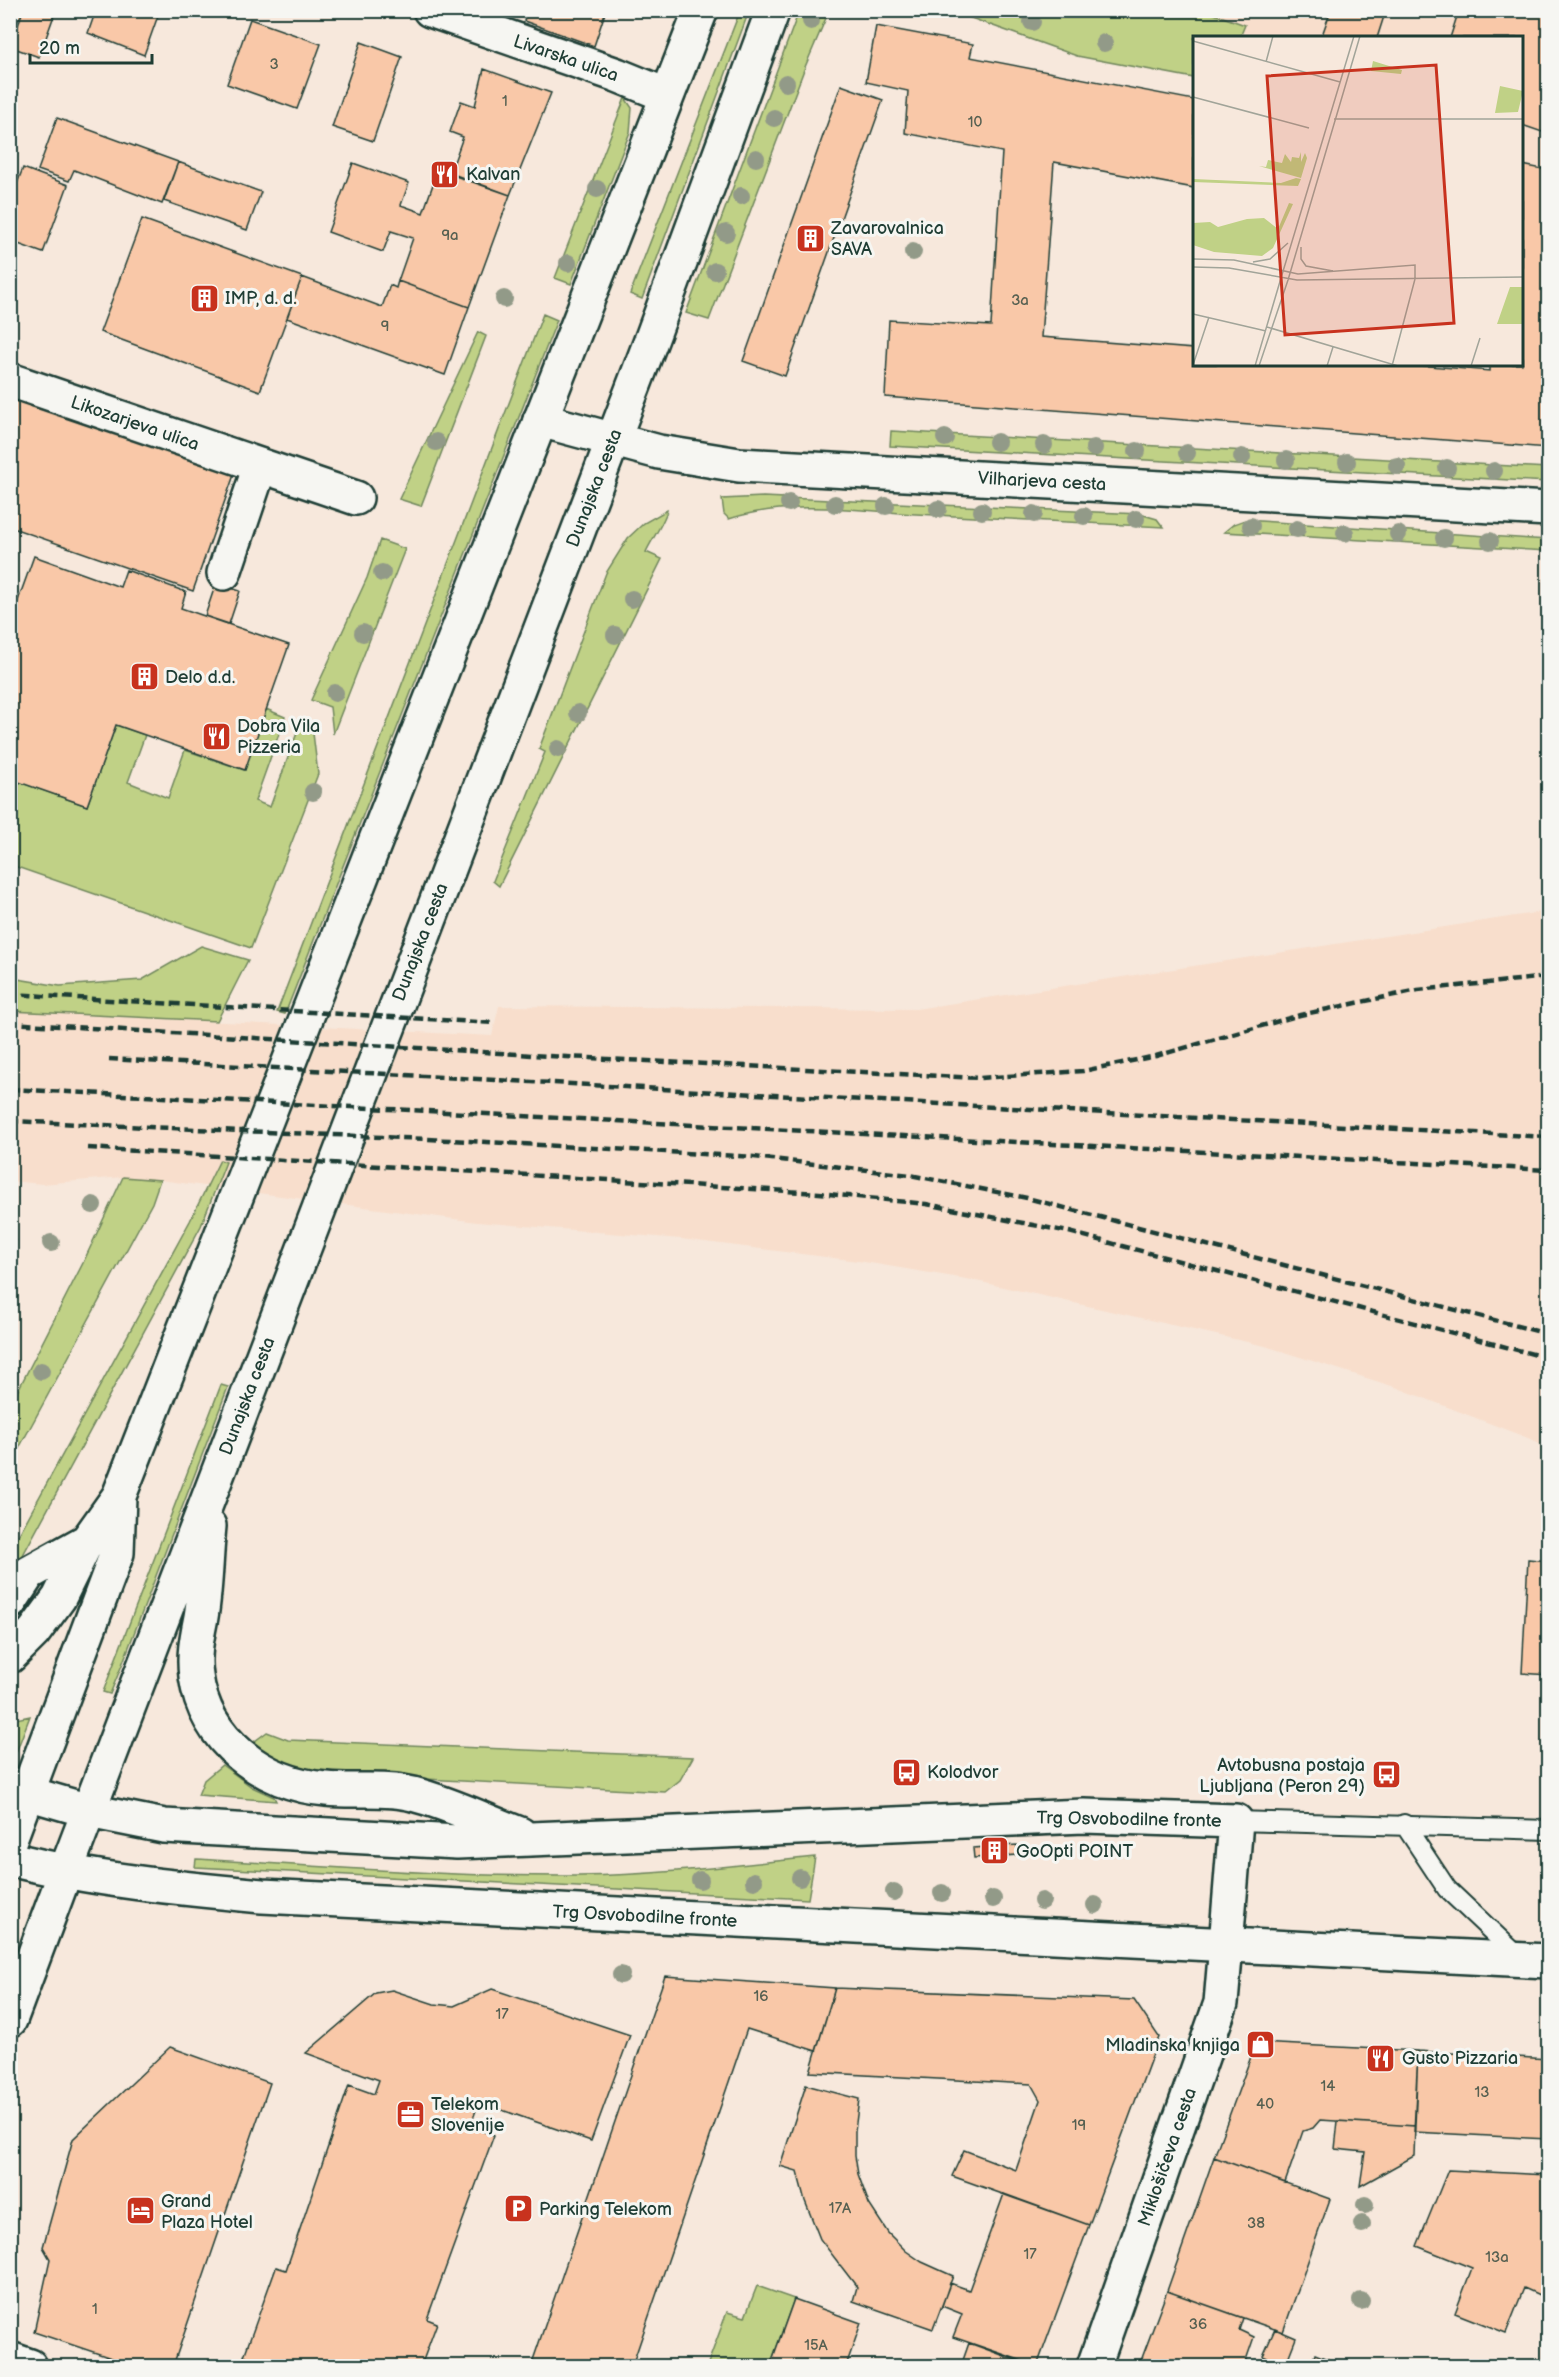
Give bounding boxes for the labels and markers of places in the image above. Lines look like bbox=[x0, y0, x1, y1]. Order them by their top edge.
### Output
restaurant icon: Kalvan bbox=[429, 158, 461, 190]
place label: Kalvan bbox=[466, 164, 520, 185]
place label: Zavarovalnica SAVA bbox=[830, 218, 944, 260]
building icon: Zavarovalnica SAVA bbox=[794, 222, 826, 254]
building icon: IMP, d. d. bbox=[188, 282, 220, 314]
place label: IMP, d. d. bbox=[225, 288, 297, 309]
building icon: Delo d.d. bbox=[128, 661, 160, 693]
place label: Delo d.d. bbox=[165, 667, 235, 688]
place label: Dobra Vila Pizzeria bbox=[237, 716, 320, 758]
restaurant icon: Dobra Vila Pizzeria bbox=[200, 720, 232, 752]
place label: Avtobusna postaja Ljubljana (Peron 29) bbox=[1199, 1755, 1365, 1797]
bus stop icon: Kolodvor bbox=[890, 1756, 922, 1788]
bus stop icon: Avtobusna postaja Ljubljana (Peron 29) bbox=[1370, 1759, 1402, 1791]
place label: Kolodvor bbox=[927, 1762, 999, 1783]
building icon: GoOpti POINT bbox=[979, 1835, 1011, 1867]
place label: GoOpti POINT bbox=[1016, 1841, 1133, 1862]
shop icon: Mladinska knjiga bbox=[1245, 2029, 1277, 2061]
place label: Mladinska knjiga bbox=[1105, 2035, 1240, 2056]
restaurant icon: Gusto Pizzaria bbox=[1365, 2042, 1397, 2074]
place label: Gusto Pizzaria bbox=[1402, 2048, 1518, 2069]
place label: Telekom Slovenije bbox=[431, 2094, 505, 2136]
office icon: Telekom Slovenije bbox=[394, 2098, 426, 2130]
place label: Grand Plaza Hotel bbox=[161, 2191, 253, 2233]
parking icon: Parking Telekom bbox=[502, 2193, 534, 2225]
hotel icon: Grand Plaza Hotel bbox=[124, 2195, 156, 2227]
place label: Parking Telekom bbox=[539, 2199, 672, 2220]

